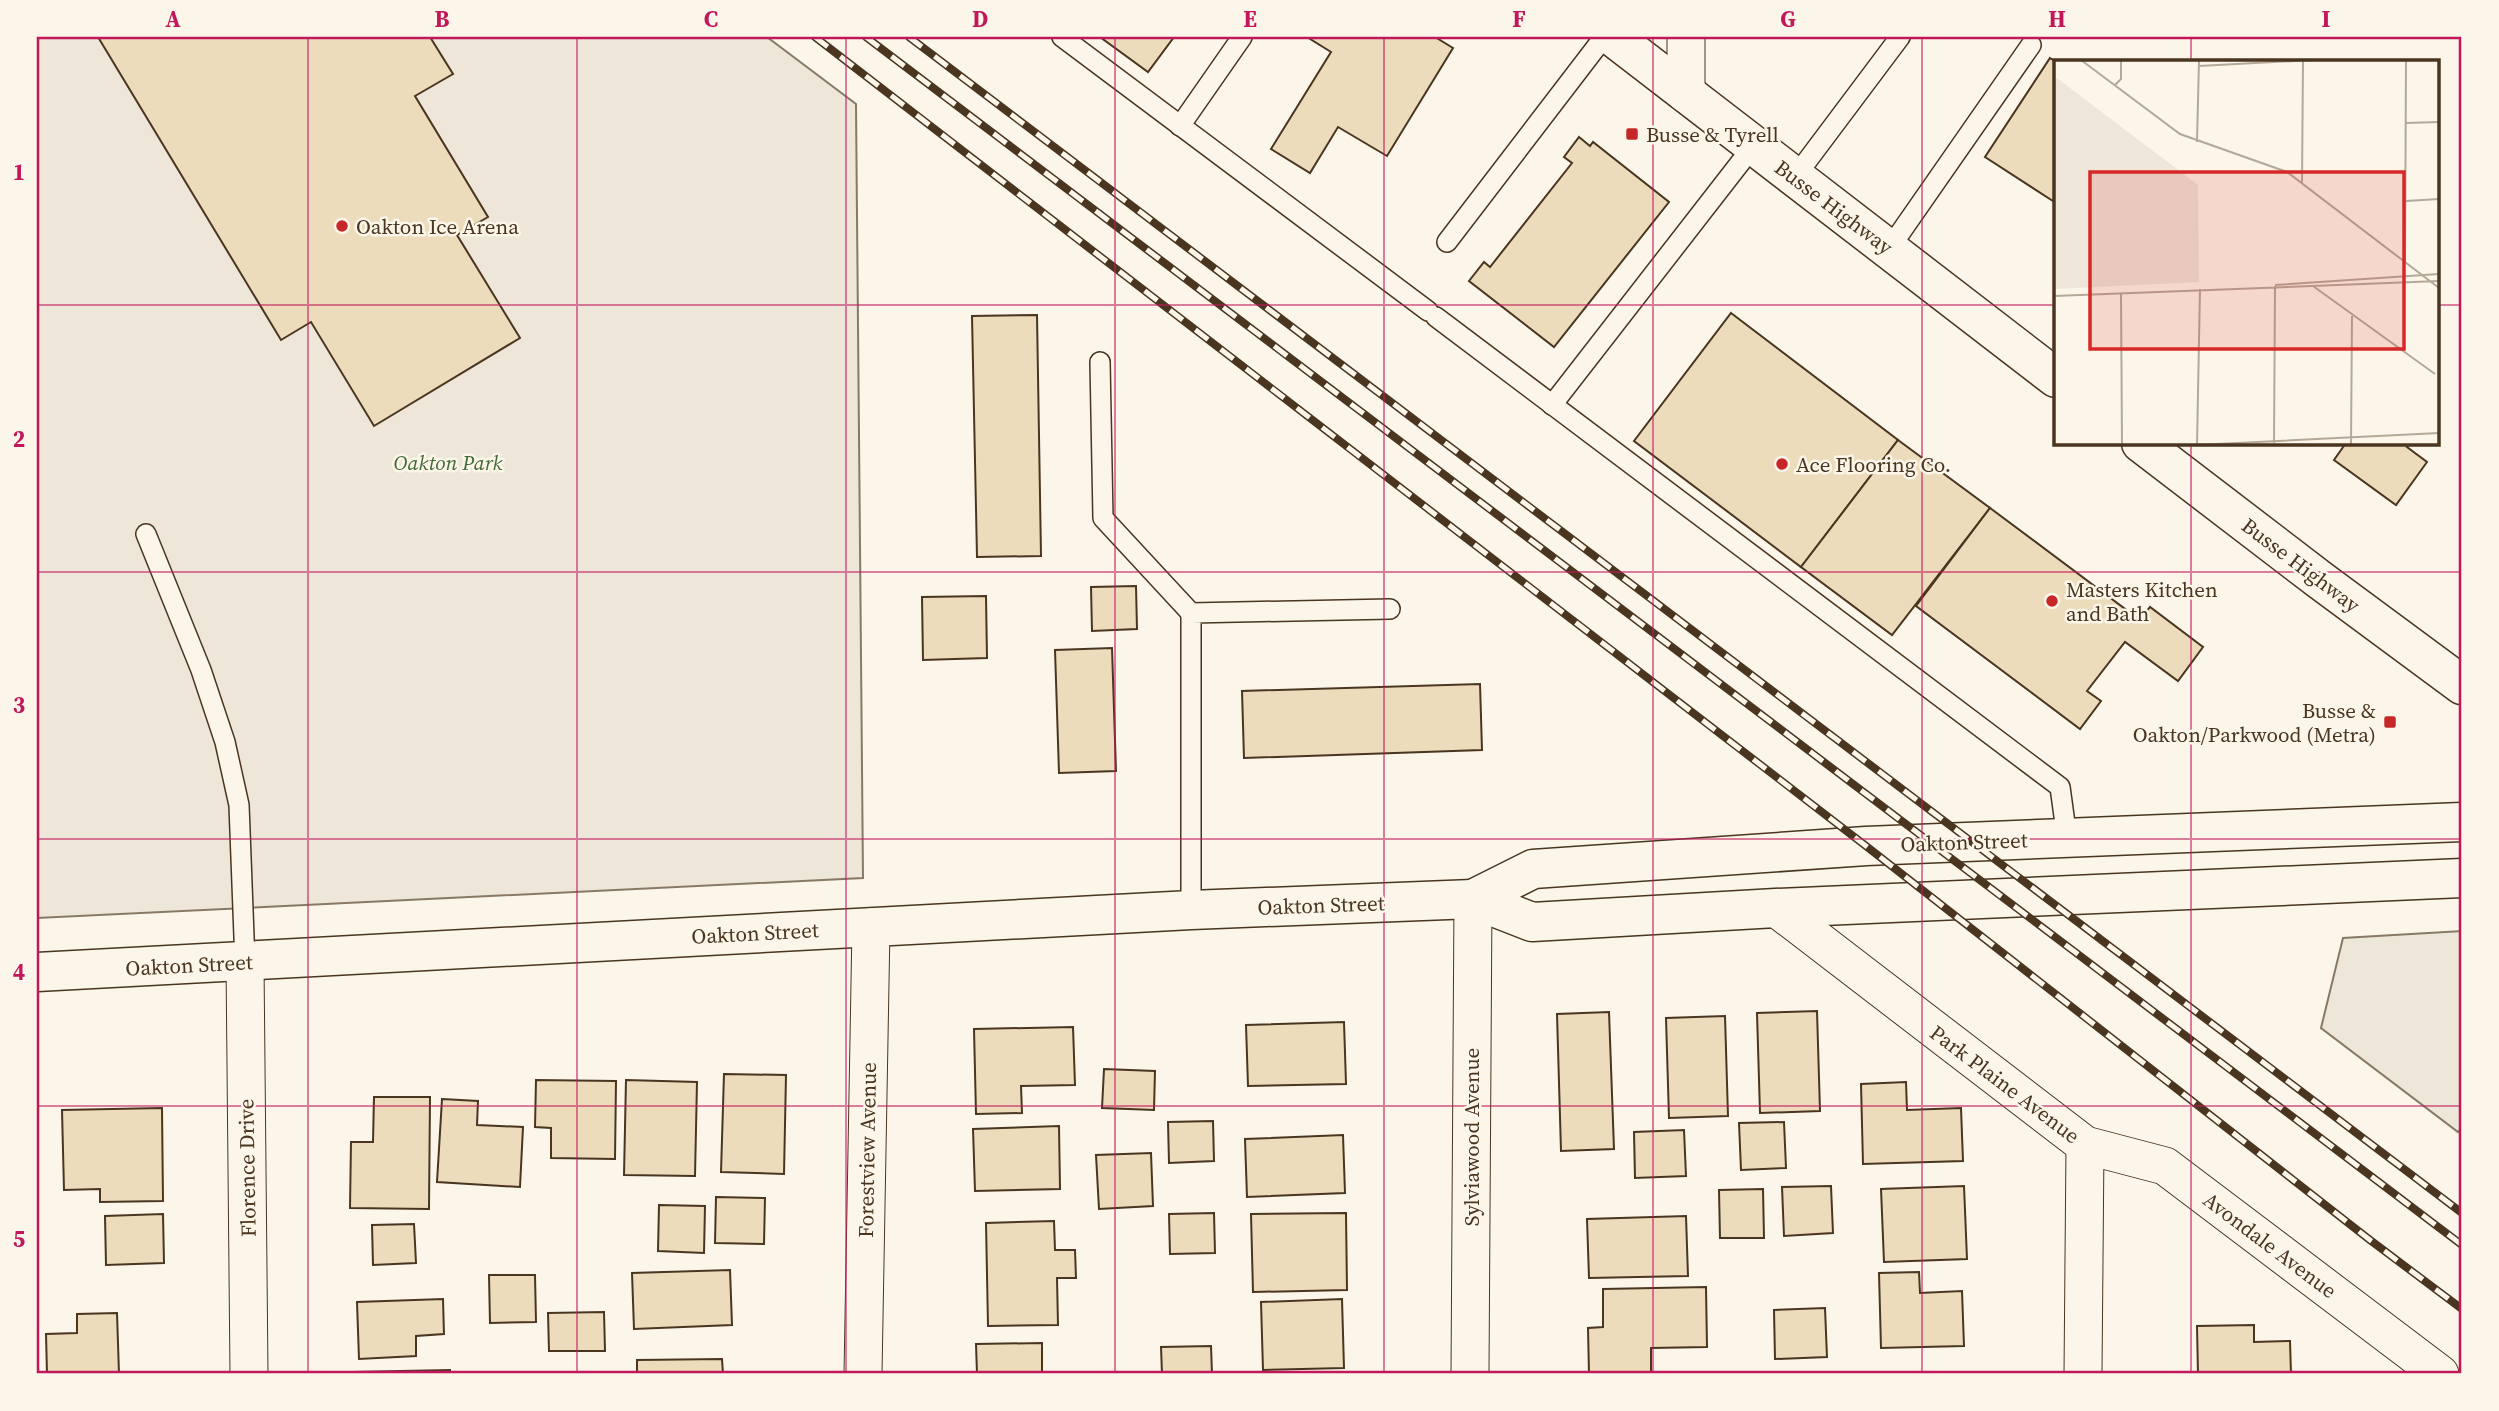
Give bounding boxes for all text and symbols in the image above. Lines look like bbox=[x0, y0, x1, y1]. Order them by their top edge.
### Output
text: A bbox=[165, 3, 181, 35]
text: B bbox=[435, 3, 450, 35]
text: C bbox=[704, 3, 718, 35]
text: D bbox=[972, 3, 988, 35]
text: E bbox=[1243, 3, 1257, 35]
text: F bbox=[1512, 3, 1526, 35]
text: G bbox=[1780, 3, 1796, 35]
text: H bbox=[2048, 3, 2066, 35]
text: I bbox=[2322, 3, 2331, 35]
inset map bbox=[2054, 60, 2440, 444]
place label: Busse & Tyrell bbox=[1646, 120, 1779, 149]
marker: Busse & Tyrell bbox=[1624, 126, 1640, 142]
street label: Busse Highway bbox=[1769, 153, 1899, 261]
text: 1 bbox=[13, 156, 25, 188]
place label: Oakton Ice Arena bbox=[356, 212, 519, 241]
marker: Oakton Ice Arena bbox=[334, 218, 350, 234]
text: 2 bbox=[13, 423, 25, 455]
park label: Oakton Park bbox=[393, 448, 503, 477]
place label: Ace Flooring Co. bbox=[1796, 450, 1951, 479]
marker: Ace Flooring Co. bbox=[1774, 456, 1790, 472]
street label: Busse Highway bbox=[2236, 511, 2366, 619]
place label: Masters Kitchen and Bath bbox=[2066, 575, 2218, 628]
marker: Masters Kitchen and Bath bbox=[2044, 593, 2060, 609]
text: 3 bbox=[13, 689, 25, 721]
place label: Busse & Oakton/Parkwood (Metra) bbox=[2133, 696, 2376, 749]
marker: Busse & Oakton/Parkwood (Metra) bbox=[2382, 714, 2398, 730]
street label: Oakton Street bbox=[1900, 825, 2028, 859]
street label: Oakton Street bbox=[1257, 888, 1385, 922]
street label: Oakton Street bbox=[691, 915, 819, 951]
street label: Oakton Street bbox=[125, 947, 253, 983]
text: 4 bbox=[13, 956, 25, 988]
street label: Park Plaine Avenue bbox=[1924, 1018, 2086, 1150]
street label: Sylviawood Avenue bbox=[1457, 1048, 1486, 1226]
street label: Forestview Avenue bbox=[851, 1062, 883, 1238]
street label: Florence Drive bbox=[231, 1098, 263, 1238]
street label: Avondale Avenue bbox=[2197, 1185, 2343, 1305]
text: 5 bbox=[13, 1223, 25, 1255]

